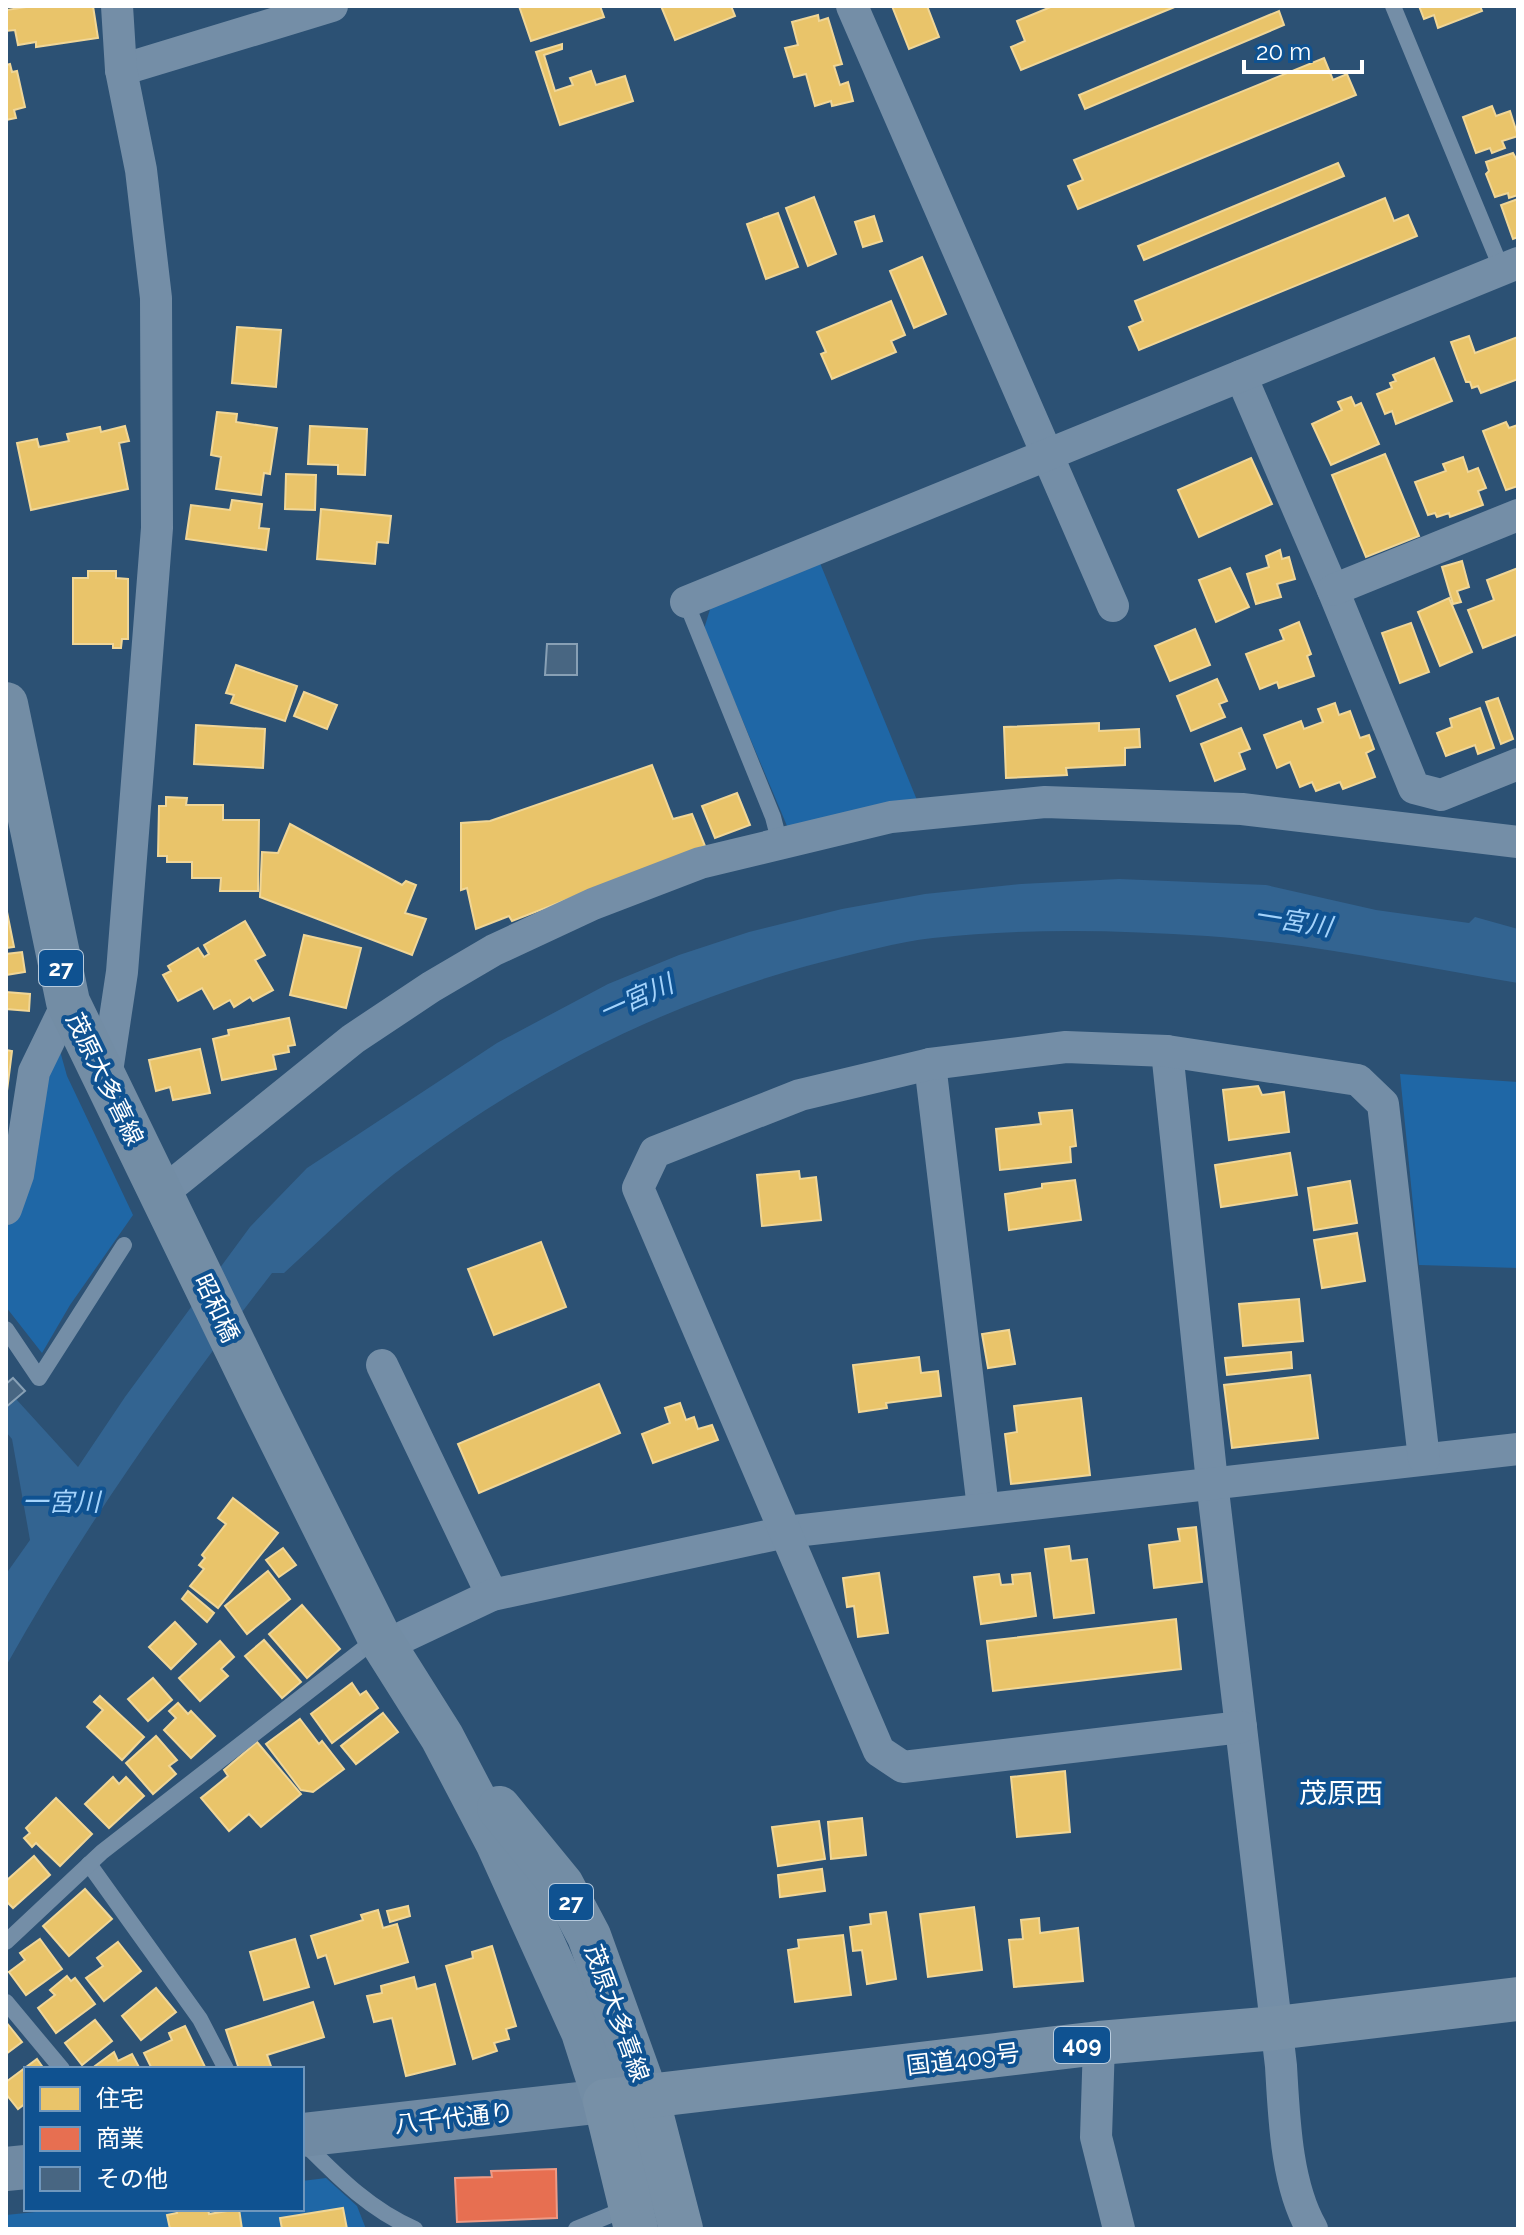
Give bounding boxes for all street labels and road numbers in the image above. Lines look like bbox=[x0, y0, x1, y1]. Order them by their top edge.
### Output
road number: 27 bbox=[39, 950, 83, 986]
street label: 茂原大多喜線 bbox=[60, 1008, 150, 1150]
street label: 昭和橋 bbox=[189, 1269, 245, 1347]
road number: 27 bbox=[549, 1884, 593, 1920]
street label: 茂原大多喜線 bbox=[579, 1940, 655, 2086]
road number: 409 bbox=[1054, 2027, 1110, 2063]
street label: 国道409号 bbox=[905, 2038, 1021, 2080]
street label: 八千代通り bbox=[393, 2097, 515, 2139]

